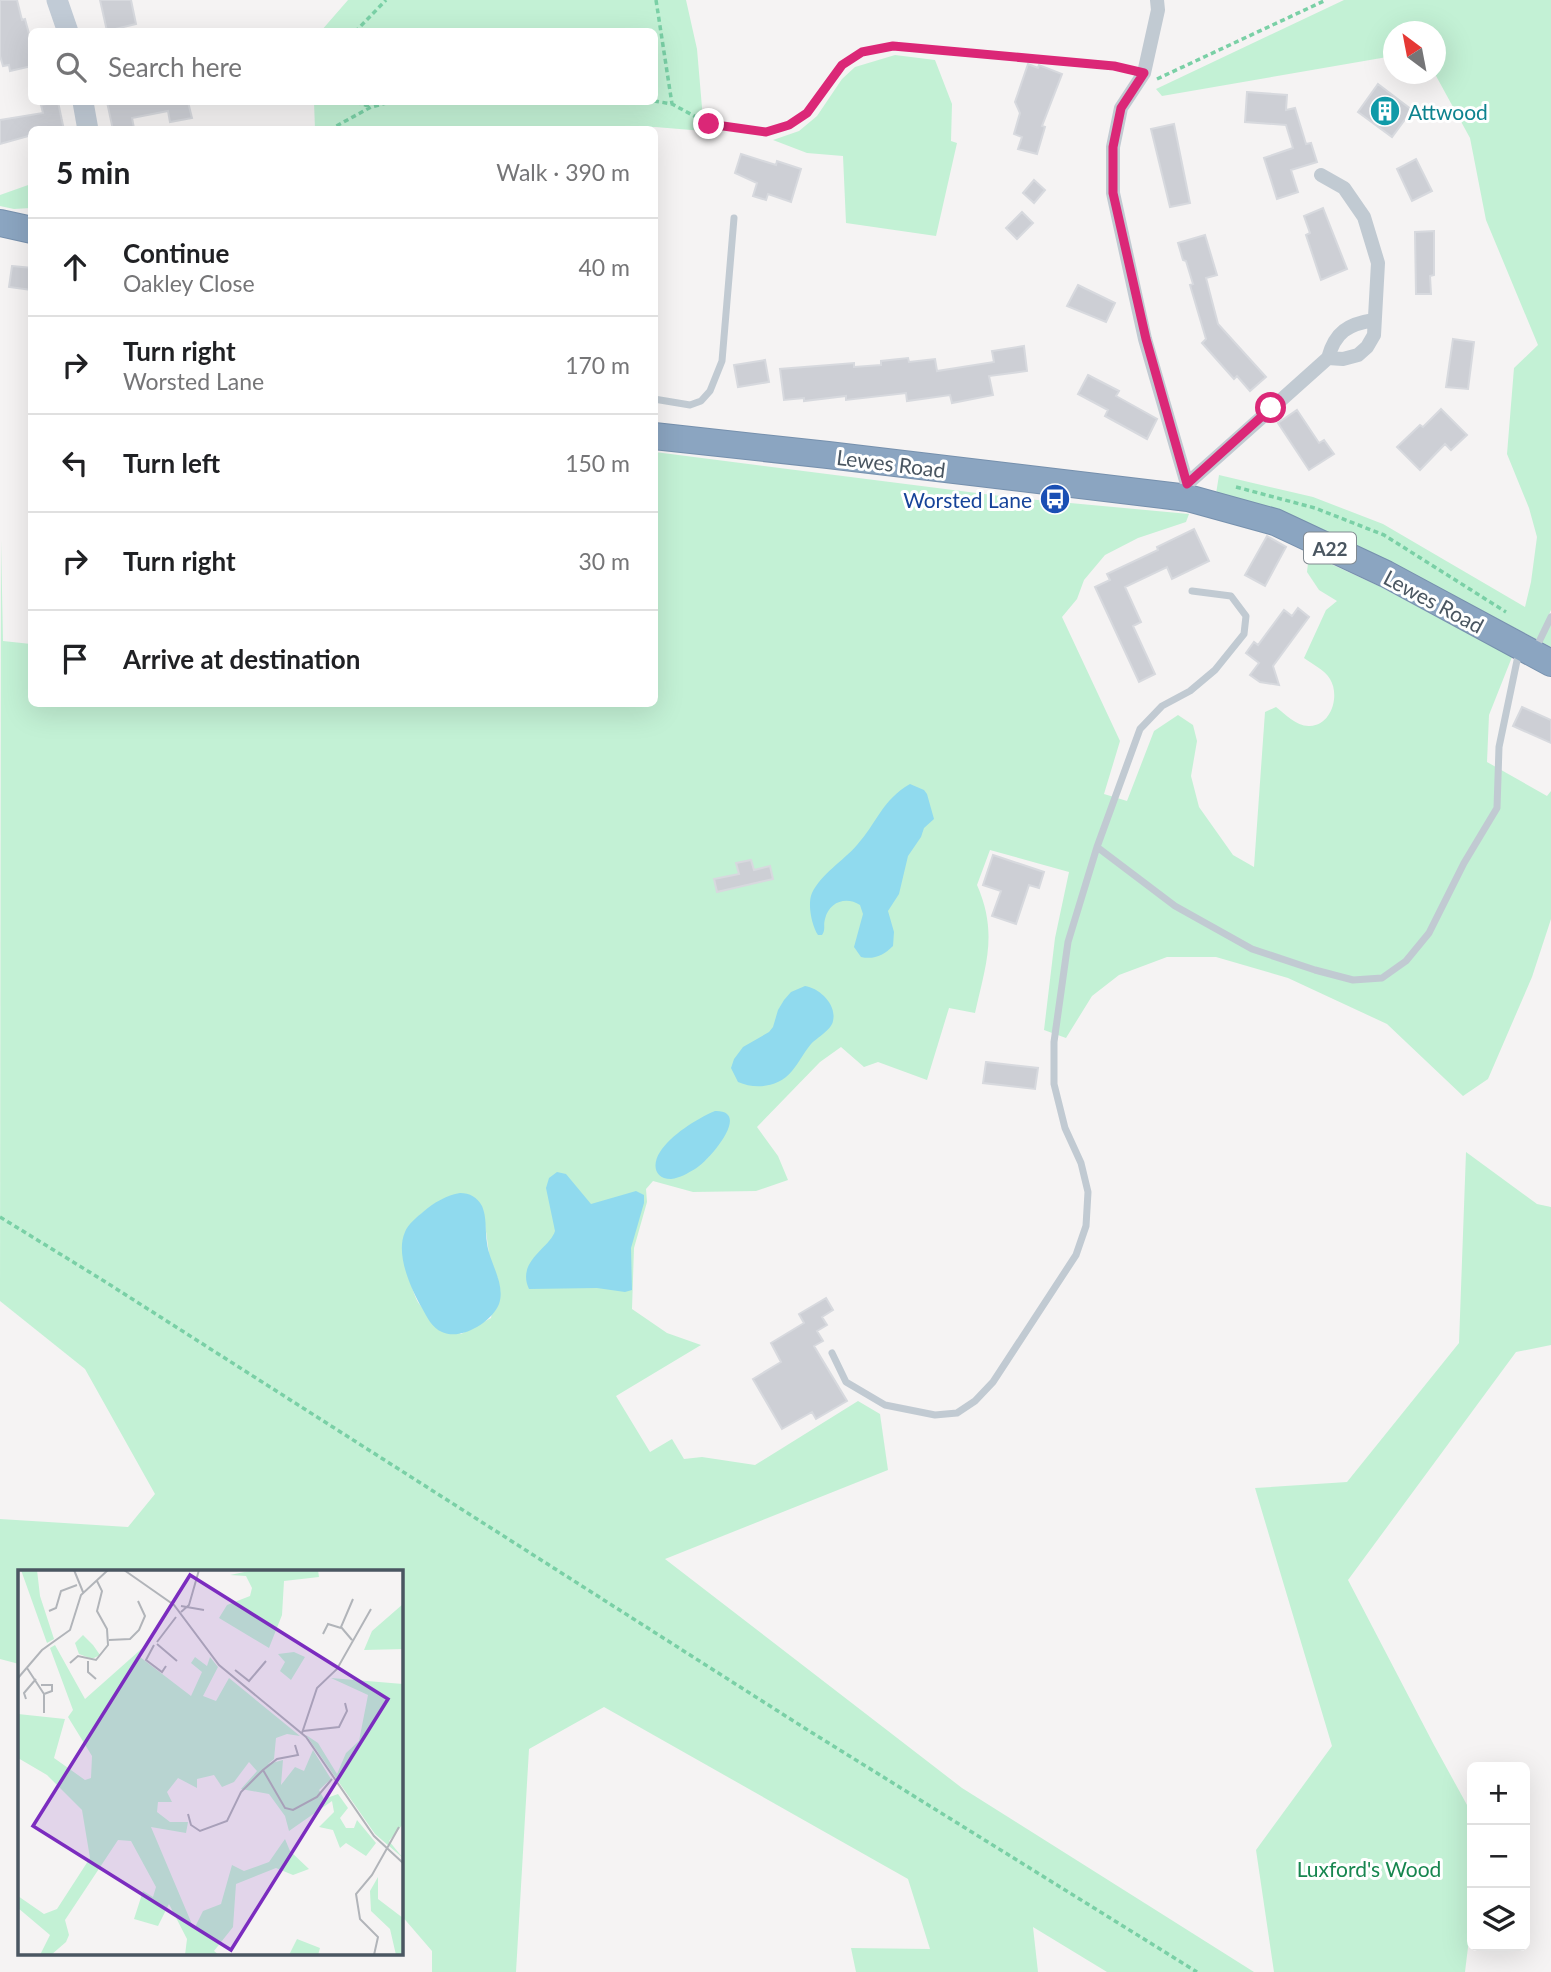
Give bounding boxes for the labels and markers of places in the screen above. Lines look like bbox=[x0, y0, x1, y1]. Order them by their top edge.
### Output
building icon: Attwood bbox=[1368, 94, 1402, 128]
place label: Attwood bbox=[1408, 99, 1488, 124]
bus stop icon: Worsted Lane bbox=[1038, 482, 1072, 516]
place label: Worsted Lane bbox=[903, 487, 1032, 512]

